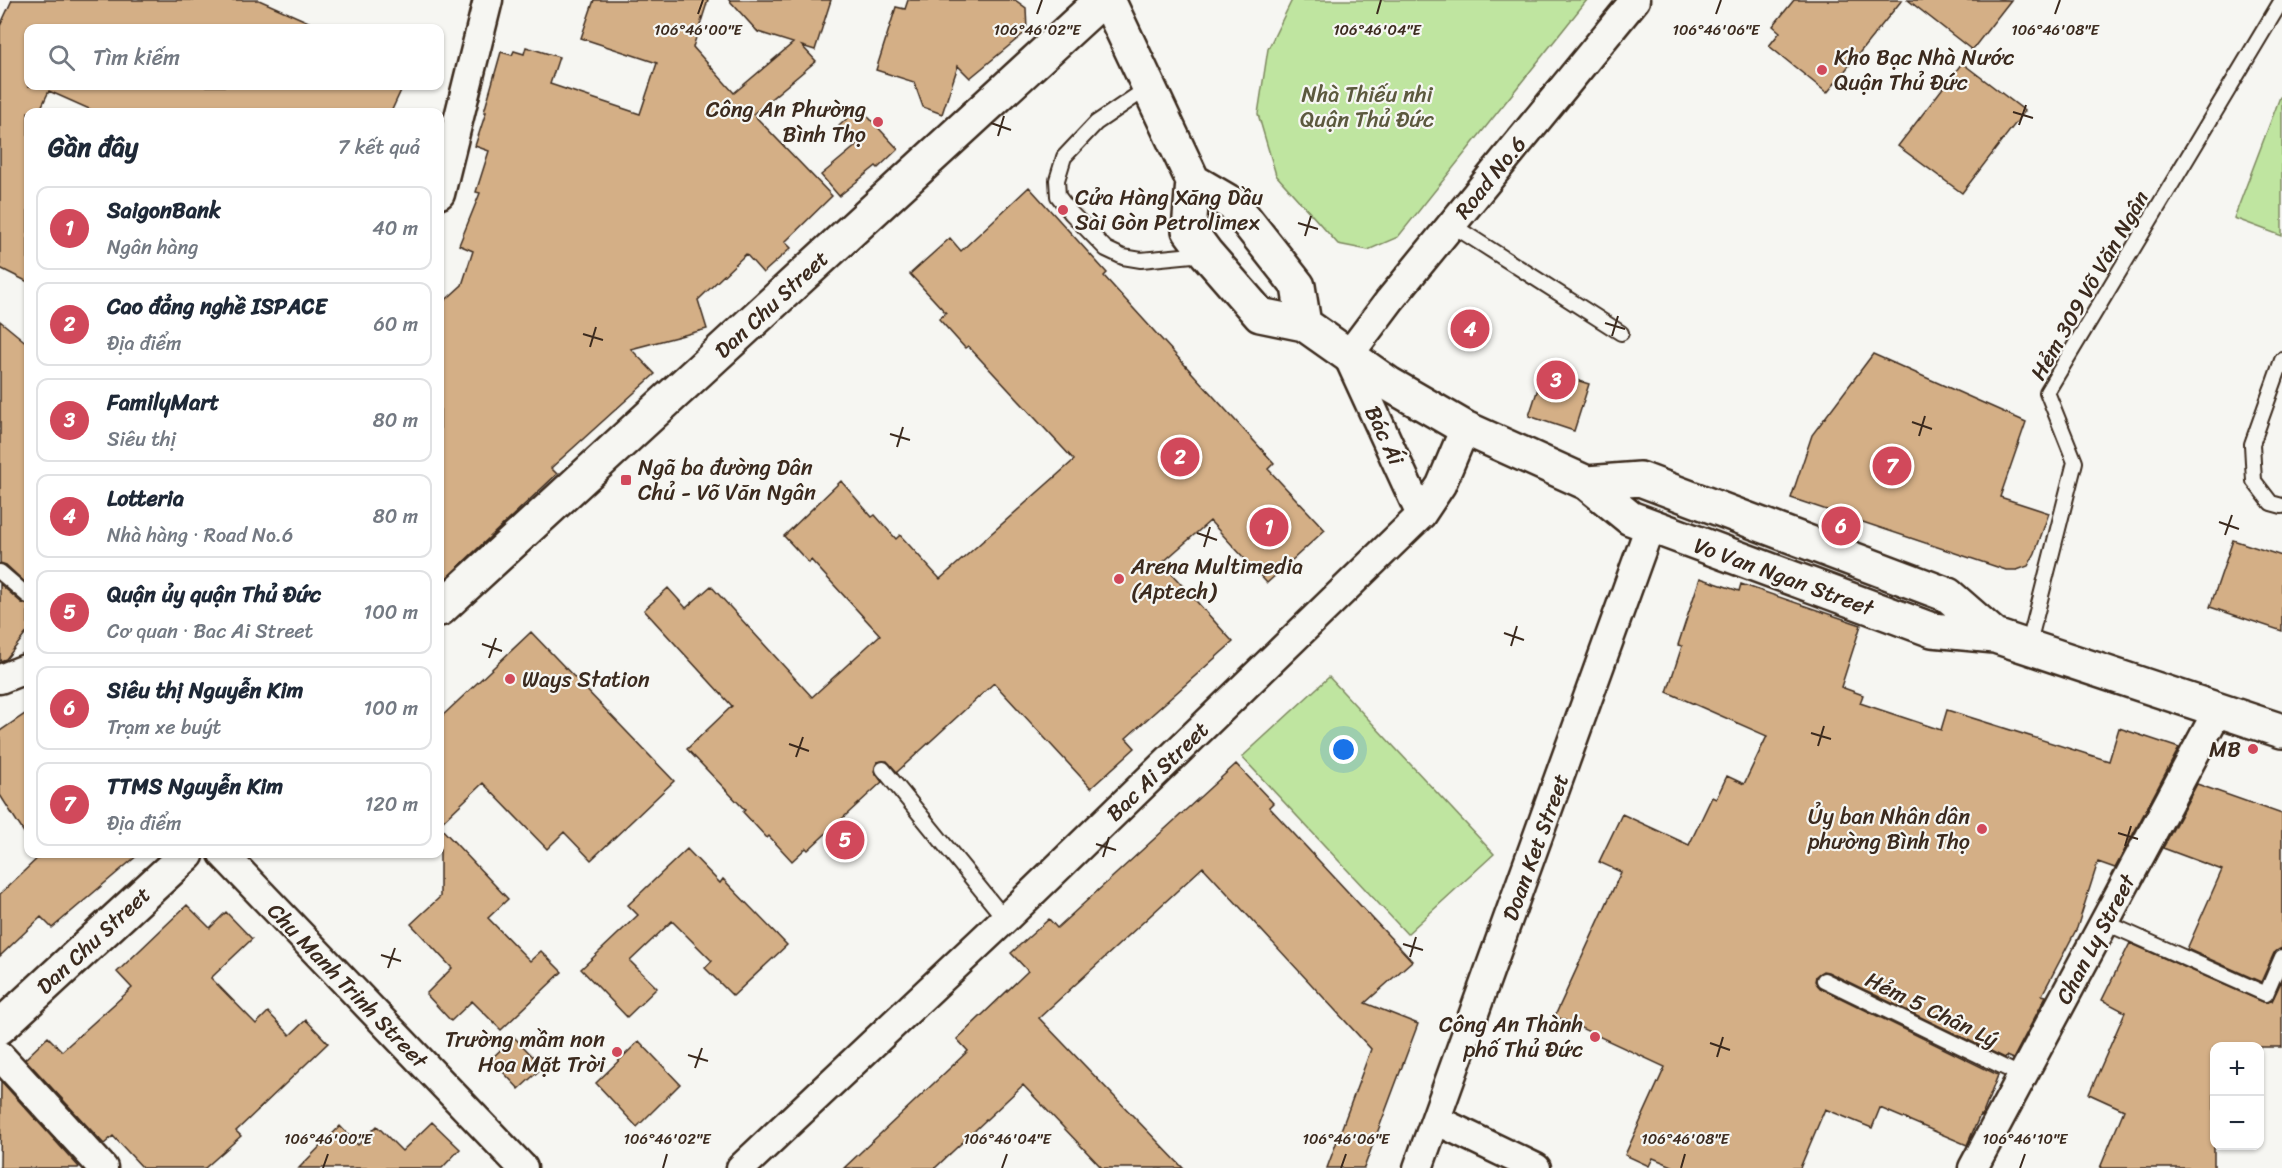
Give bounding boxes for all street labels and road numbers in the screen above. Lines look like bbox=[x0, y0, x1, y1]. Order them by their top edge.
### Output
street label: Road No.6 bbox=[1444, 127, 1537, 228]
street label: Hẻm 309 Võ Văn Ngân bbox=[2019, 183, 2160, 388]
street label: Dan Chu Street bbox=[705, 240, 838, 368]
street label: Bác Ái bbox=[1354, 399, 1416, 472]
street label: Vo Van Ngan Street bbox=[1688, 526, 1880, 628]
street label: Bac Ai Street bbox=[1096, 711, 1219, 831]
street label: Doan Ket Street bbox=[1491, 768, 1580, 926]
street label: Chan Ly Street bbox=[2045, 866, 2147, 1011]
street label: Dan Chu Street bbox=[27, 876, 160, 1004]
street label: Chu Manh Trinh Street bbox=[258, 893, 438, 1078]
street label: Hẻm 5 Chân Lý bbox=[1858, 960, 2006, 1059]

